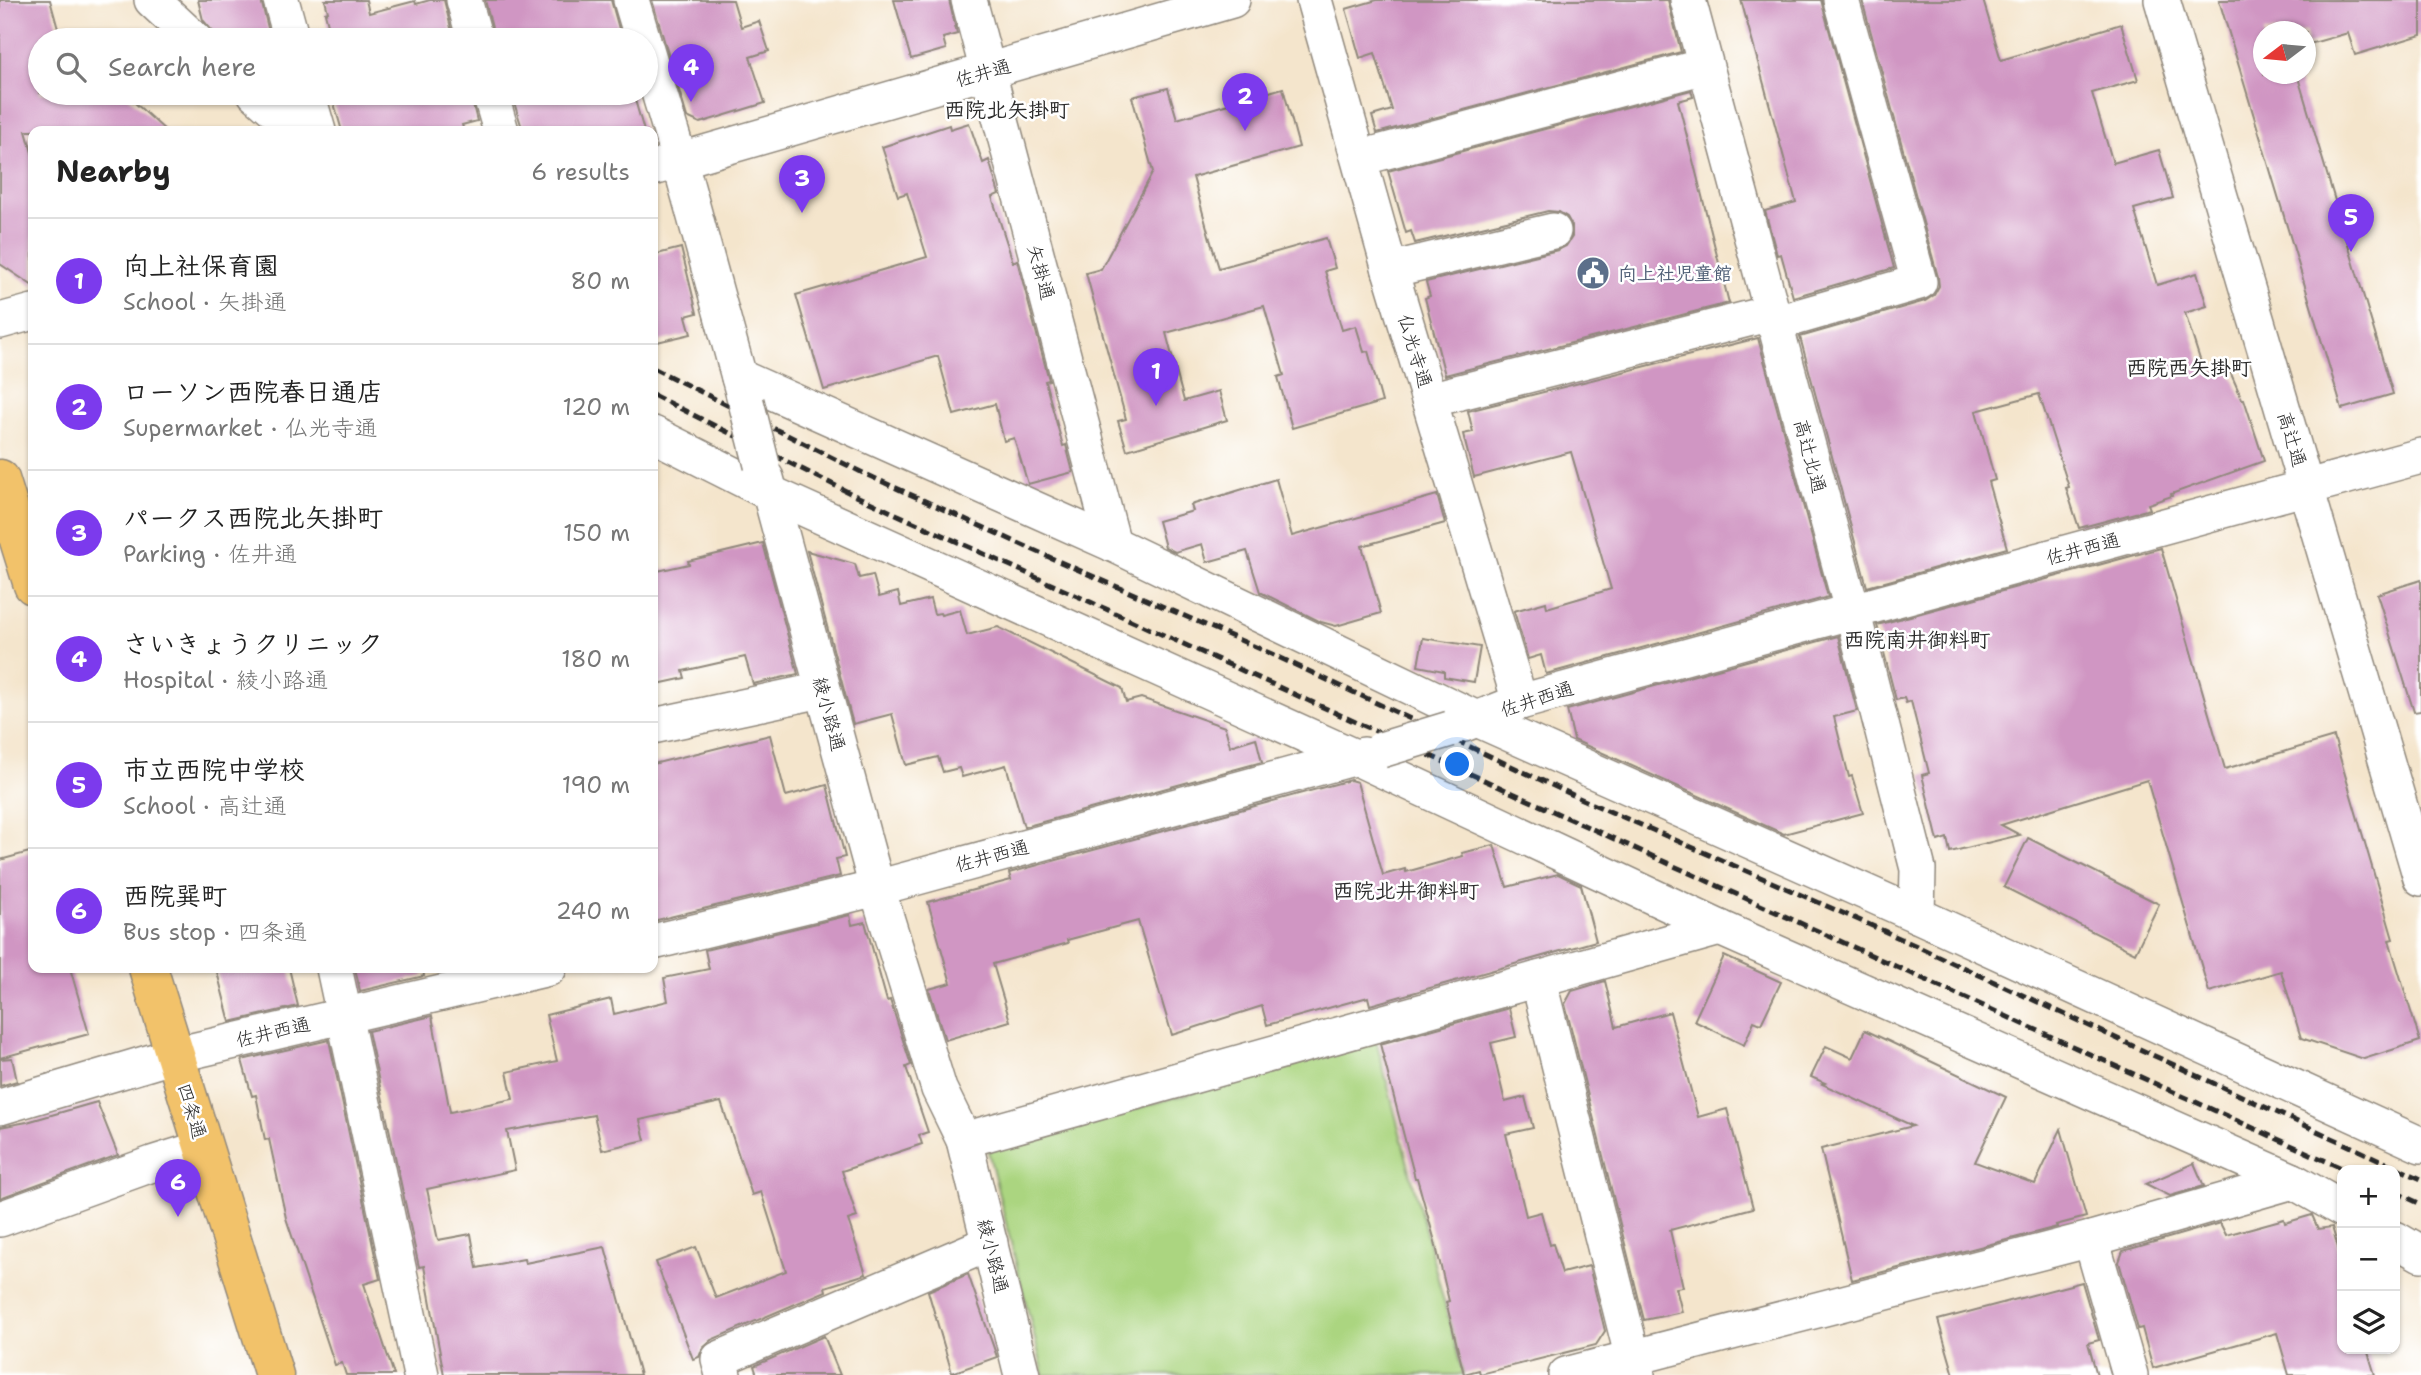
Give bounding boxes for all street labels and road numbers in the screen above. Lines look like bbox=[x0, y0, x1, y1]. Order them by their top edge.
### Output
street label: 佐井通 bbox=[952, 53, 1014, 93]
street label: 矢掛通 bbox=[1022, 241, 1060, 303]
street label: 仏光寺通 bbox=[1392, 311, 1438, 391]
street label: 高辻通 bbox=[2272, 408, 2312, 470]
street label: 高辻北通 bbox=[1788, 416, 1832, 496]
street label: 佐井西通 bbox=[2043, 527, 2123, 571]
street label: 綾小路通 bbox=[807, 674, 851, 754]
street label: 佐井西通 bbox=[1497, 675, 1577, 723]
street label: 佐井西通 bbox=[952, 834, 1032, 878]
street label: 佐井西通 bbox=[233, 1011, 313, 1053]
street label: 四条通 bbox=[172, 1080, 212, 1142]
street label: 綾小路通 bbox=[972, 1216, 1014, 1296]

